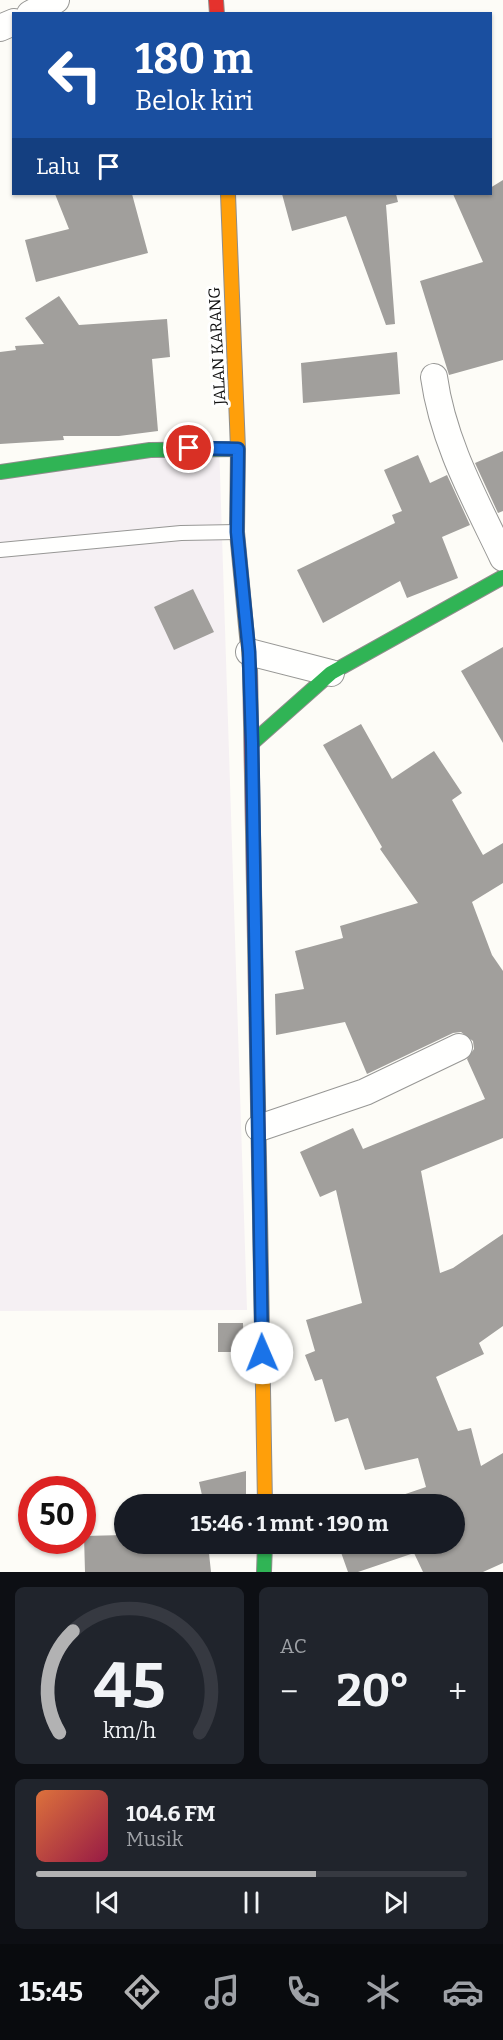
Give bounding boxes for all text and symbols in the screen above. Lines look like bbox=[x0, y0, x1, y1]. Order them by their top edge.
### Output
text: 180 m bbox=[135, 34, 253, 84]
icon: left bbox=[36, 36, 114, 114]
text: Belok kiri bbox=[135, 85, 253, 117]
icon: arrive bbox=[92, 150, 125, 183]
text: Lalu bbox=[36, 153, 80, 180]
street label: JALAN KARANG bbox=[204, 286, 230, 407]
pin bbox=[163, 422, 214, 473]
icon: arrive bbox=[172, 431, 205, 464]
position arrow bbox=[230, 1321, 294, 1385]
speed limit sign: 50 bbox=[18, 1476, 96, 1554]
text: 15:46 · 1 mnt · 190 m bbox=[191, 1510, 388, 1537]
text: AC bbox=[280, 1634, 307, 1658]
text: 45 bbox=[93, 1649, 166, 1724]
text: 20° bbox=[337, 1664, 410, 1718]
text: − bbox=[280, 1672, 298, 1712]
text: + bbox=[448, 1672, 467, 1712]
text: km/h bbox=[103, 1718, 156, 1744]
text: 104.6 FM bbox=[126, 1800, 216, 1827]
text: Musik bbox=[126, 1827, 183, 1851]
icon: previous bbox=[91, 1886, 124, 1919]
icon: pause bbox=[235, 1886, 268, 1919]
icon: next bbox=[379, 1886, 412, 1919]
icon: directions bbox=[121, 1971, 163, 2013]
icon: music bbox=[201, 1971, 243, 2013]
icon: phone bbox=[282, 1971, 324, 2013]
icon: climate bbox=[362, 1971, 404, 2013]
icon: car bbox=[442, 1971, 484, 2013]
text: 15:45 bbox=[19, 1976, 83, 2008]

